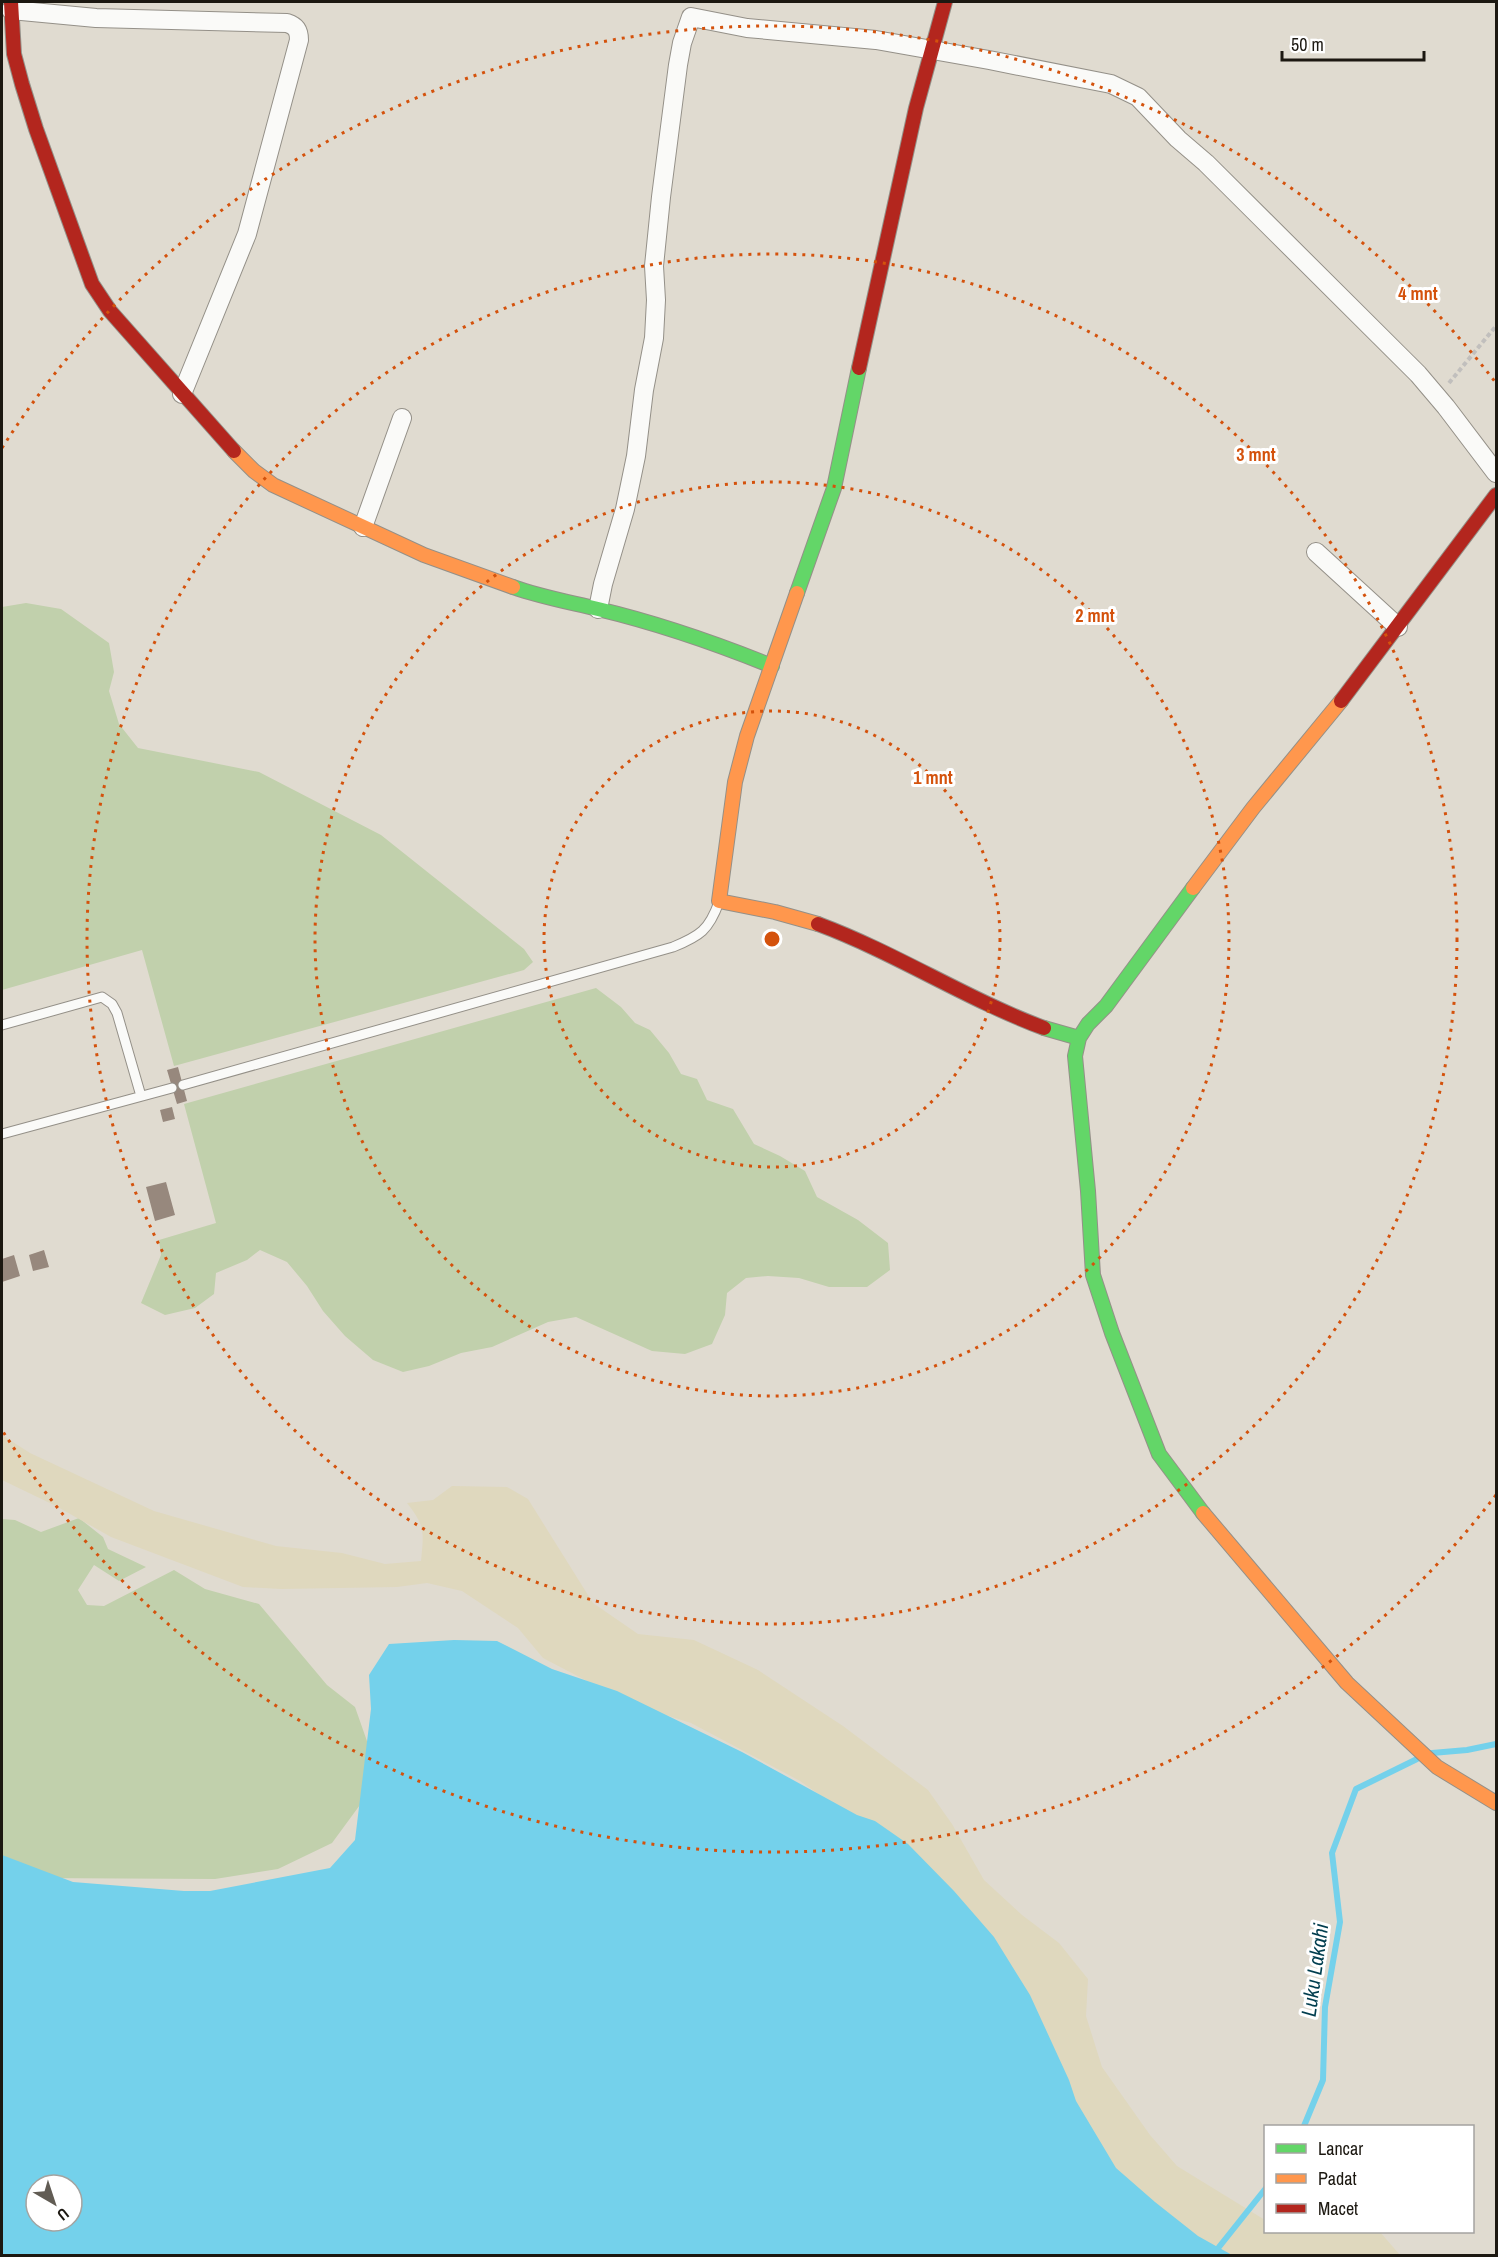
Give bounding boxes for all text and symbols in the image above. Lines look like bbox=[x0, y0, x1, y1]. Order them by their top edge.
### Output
scale bar bbox=[1282, 24, 1424, 62]
text: 50 m bbox=[1291, 32, 1324, 57]
text: 4 mnt bbox=[1398, 281, 1438, 306]
text: 3 mnt bbox=[1236, 442, 1276, 467]
text: 2 mnt bbox=[1075, 603, 1115, 628]
text: 1 mnt bbox=[913, 765, 953, 790]
centre of rings bbox=[762, 929, 782, 949]
water label: Luku Lakahi bbox=[1294, 1921, 1335, 2018]
legend bbox=[1264, 2125, 1474, 2233]
text: Lancar bbox=[1318, 2136, 1363, 2161]
text: Padat bbox=[1318, 2166, 1357, 2191]
north arrow bbox=[24, 2173, 84, 2233]
text: Macet bbox=[1318, 2196, 1358, 2221]
text: U bbox=[53, 2203, 74, 2226]

